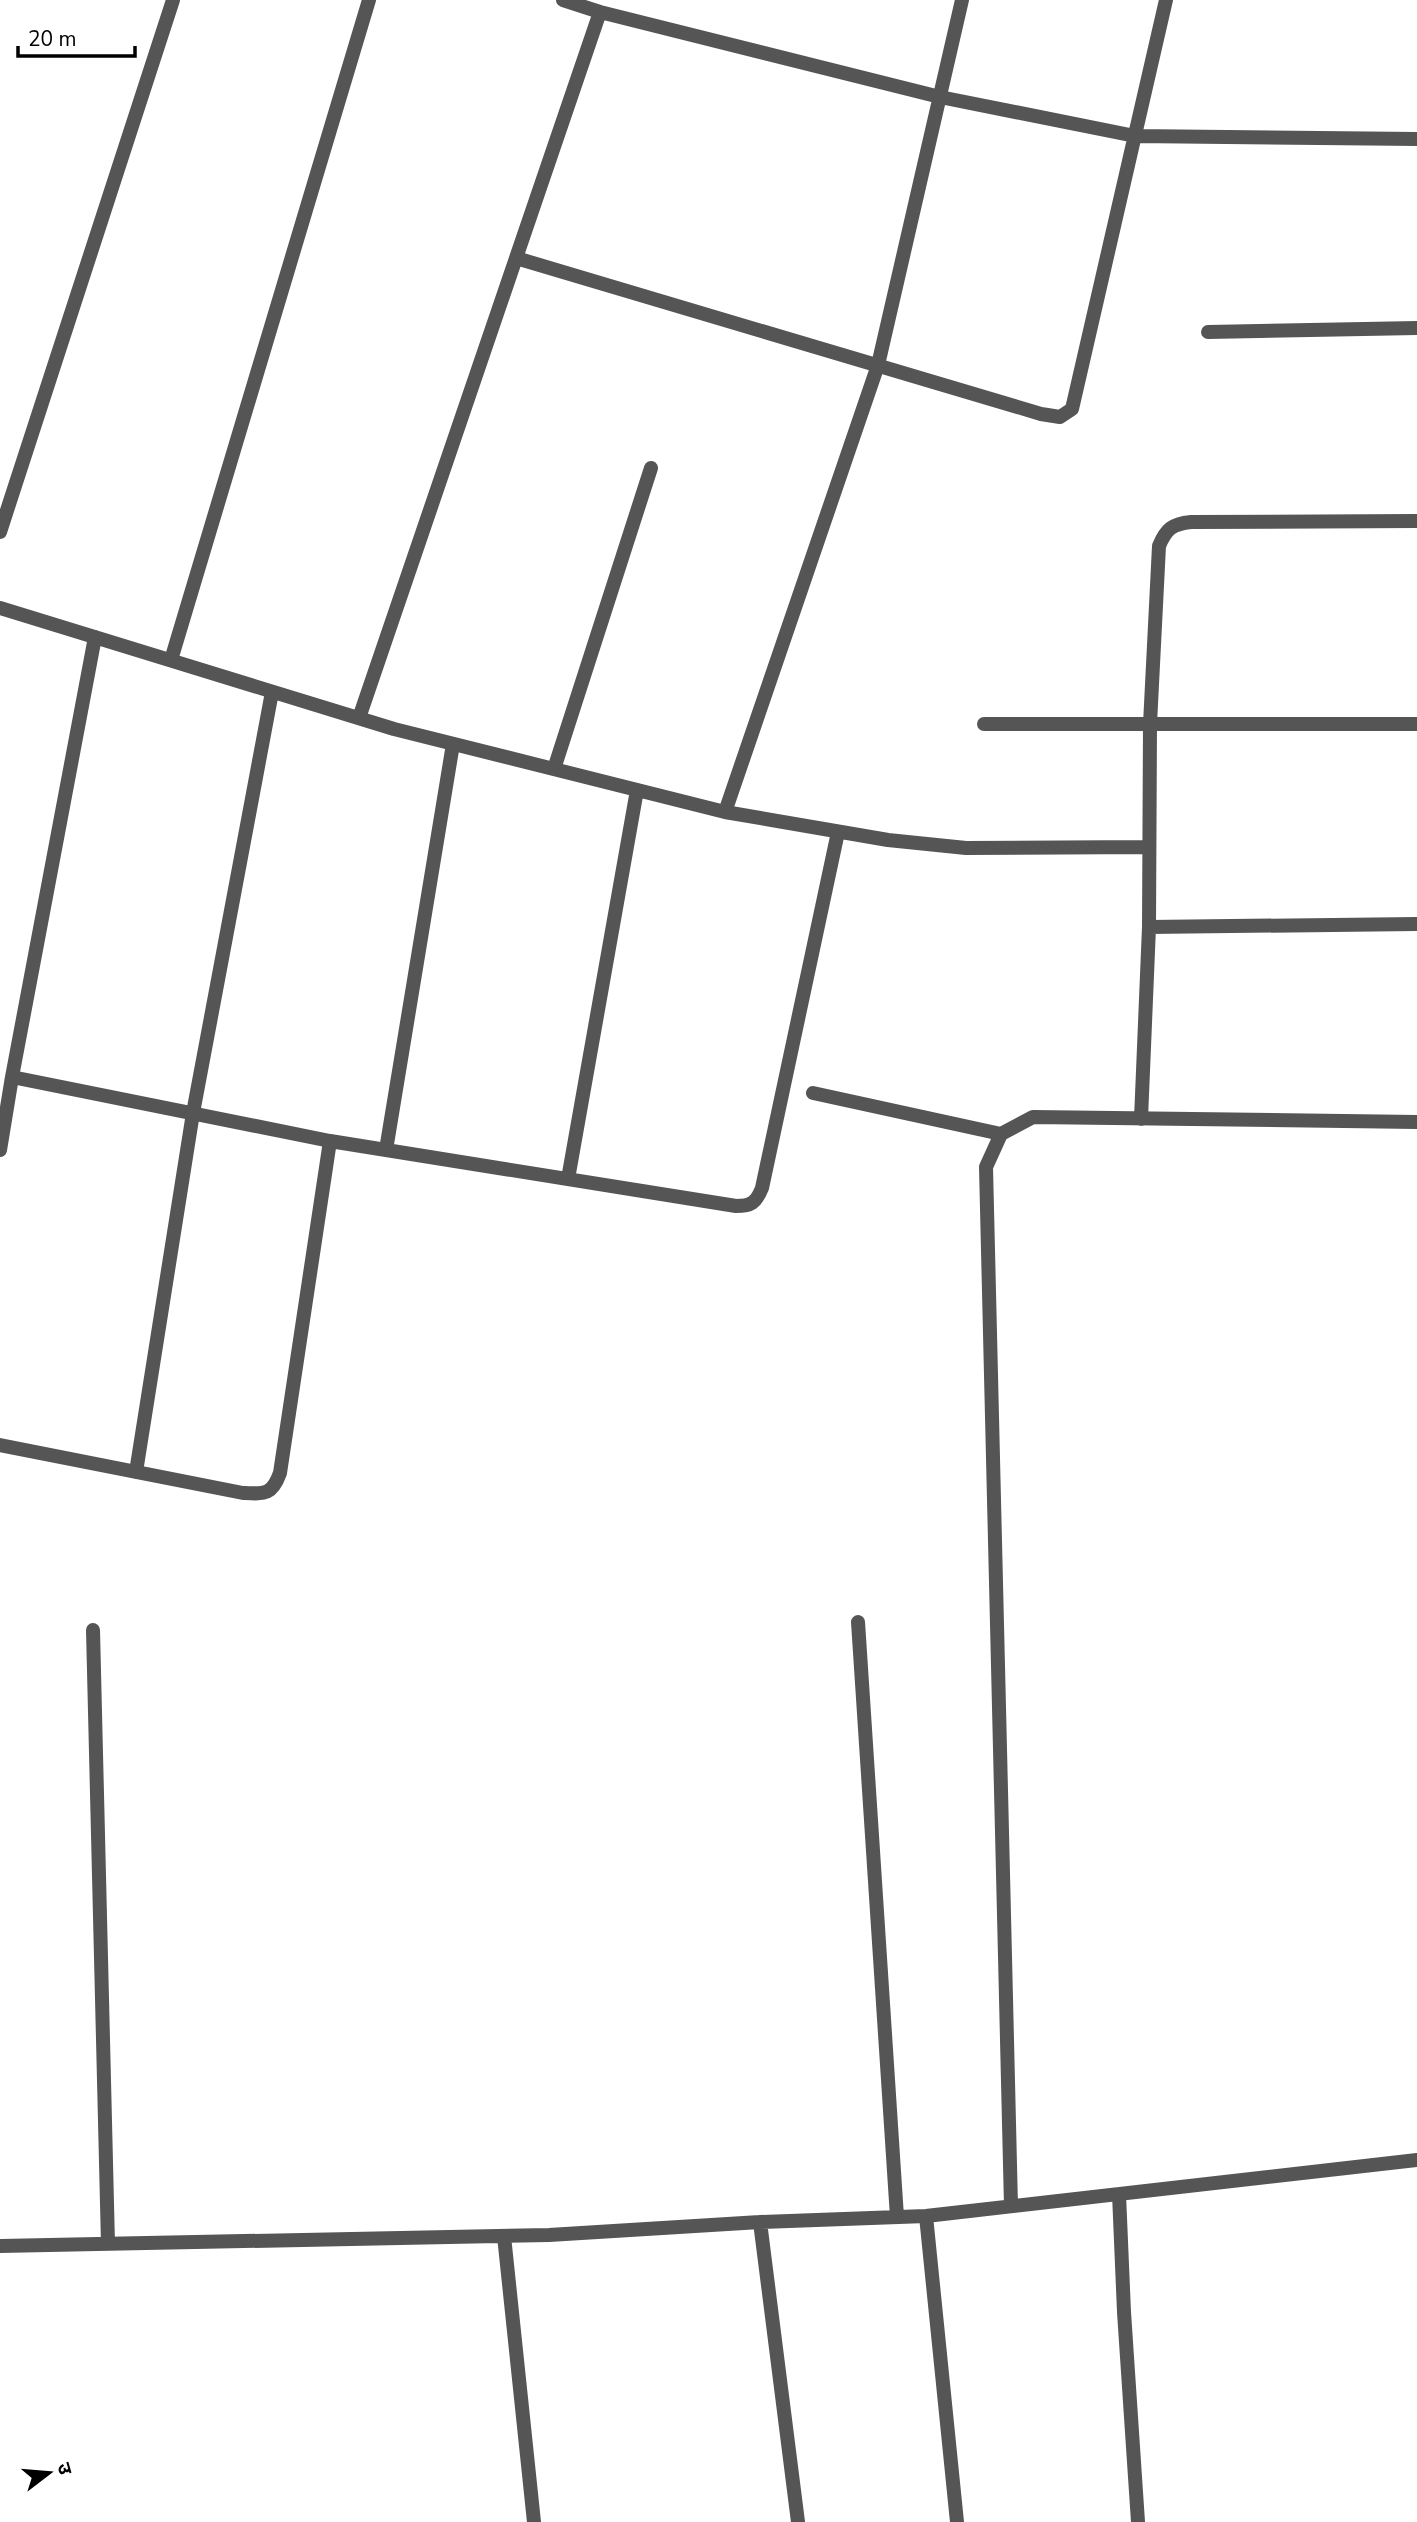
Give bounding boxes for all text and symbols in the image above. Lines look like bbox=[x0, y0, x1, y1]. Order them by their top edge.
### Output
scale bar bbox=[18, 14, 135, 58]
text: 20 m bbox=[28, 25, 77, 53]
north arrow bbox=[14, 2438, 84, 2508]
text: उ bbox=[50, 2460, 79, 2478]

